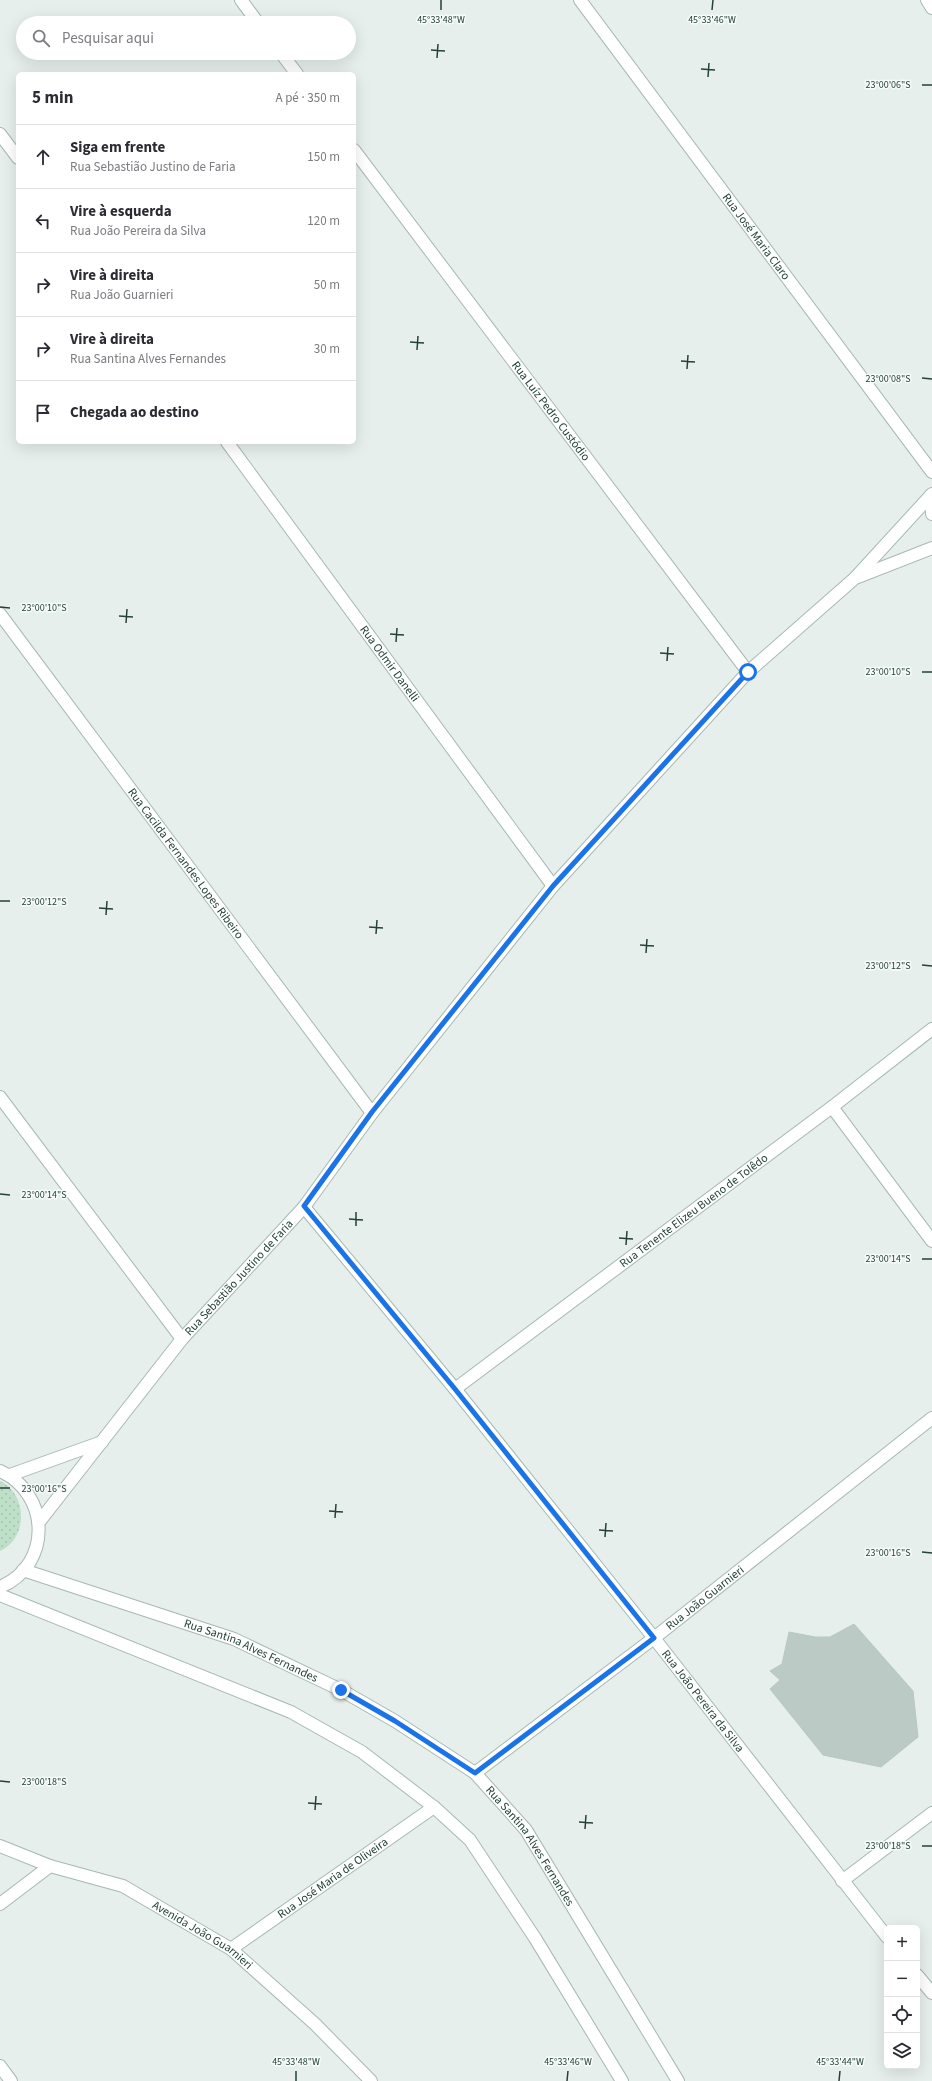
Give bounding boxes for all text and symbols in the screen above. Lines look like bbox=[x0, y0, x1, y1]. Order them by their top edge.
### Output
text: 45°33'48"W bbox=[417, 13, 465, 27]
text: 45°33'46"W bbox=[688, 13, 736, 27]
search box bbox=[16, 16, 356, 60]
icon: search bbox=[30, 27, 52, 49]
text: Pesquisar aqui bbox=[62, 28, 154, 49]
text: 23°00'06"S bbox=[865, 78, 911, 92]
text: 5 min bbox=[32, 86, 73, 110]
text: A pé · 350 m bbox=[275, 89, 340, 107]
text: Siga em frente bbox=[70, 137, 165, 158]
icon: ahead bbox=[32, 146, 54, 168]
text: 150 m bbox=[307, 148, 340, 166]
text: Rua Sebastião Justino de Faria bbox=[70, 158, 235, 176]
street label: Rua José Maria Claro bbox=[718, 190, 794, 283]
text: Vire à esquerda bbox=[70, 201, 172, 222]
icon: left bbox=[32, 210, 54, 232]
text: 120 m bbox=[307, 212, 340, 230]
text: Rua João Pereira da Silva bbox=[70, 222, 206, 240]
text: Vire à direita bbox=[70, 265, 154, 286]
icon: right bbox=[32, 274, 54, 296]
text: 50 m bbox=[314, 276, 340, 294]
text: Rua João Guarnieri bbox=[70, 286, 174, 304]
text: Vire à direita bbox=[70, 329, 154, 350]
icon: right bbox=[32, 338, 54, 360]
text: 30 m bbox=[314, 340, 340, 358]
text: Rua Santina Alves Fernandes bbox=[70, 350, 226, 368]
street label: Rua Luíz Pedro Custódio bbox=[508, 357, 594, 465]
text: 23°00'08"S bbox=[865, 372, 911, 386]
icon: arrive bbox=[32, 402, 54, 424]
text: Chegada ao destino bbox=[70, 402, 199, 423]
text: 23°00'10"S bbox=[21, 601, 67, 615]
street label: Rua Odmir Danelli bbox=[356, 622, 424, 705]
route start bbox=[739, 663, 757, 681]
text: 23°00'10"S bbox=[865, 665, 911, 679]
street label: Rua Cacilda Fernandes Lopes Ribeiro bbox=[124, 784, 248, 942]
text: 23°00'12"S bbox=[21, 895, 67, 909]
text: 23°00'12"S bbox=[865, 959, 911, 973]
street label: Rua Tenente Elizeu Bueno de Tolêdo bbox=[616, 1149, 771, 1272]
text: 23°00'14"S bbox=[21, 1188, 67, 1202]
street label: Rua Sebastião Justino de Faria bbox=[181, 1216, 297, 1339]
text: 23°00'14"S bbox=[865, 1252, 911, 1266]
text: 23°00'16"S bbox=[21, 1482, 67, 1496]
text: 23°00'16"S bbox=[865, 1546, 911, 1560]
street label: Rua João Guarnieri bbox=[662, 1561, 748, 1634]
street label: Rua Santina Alves Fernandes bbox=[182, 1615, 321, 1686]
street label: Rua João Pereira da Silva bbox=[658, 1646, 748, 1756]
route end bbox=[332, 1681, 350, 1699]
text: 23°00'18"S bbox=[21, 1775, 67, 1789]
street label: Rua Santina Alves Fernandes bbox=[482, 1782, 579, 1909]
street label: Rua José Maria de Oliveira bbox=[274, 1833, 391, 1923]
text: 23°00'18"S bbox=[865, 1839, 911, 1853]
street label: Avenida João Guarnieri bbox=[149, 1896, 257, 1973]
map controls bbox=[884, 1925, 920, 2069]
button: + bbox=[884, 1925, 920, 1961]
button: − bbox=[884, 1961, 920, 1997]
button: locate bbox=[884, 1997, 920, 2033]
button: layers bbox=[884, 2033, 920, 2069]
text: 45°33'48"W bbox=[272, 2055, 320, 2069]
text: 45°33'46"W bbox=[544, 2055, 592, 2069]
text: 45°33'44"W bbox=[816, 2055, 864, 2069]

